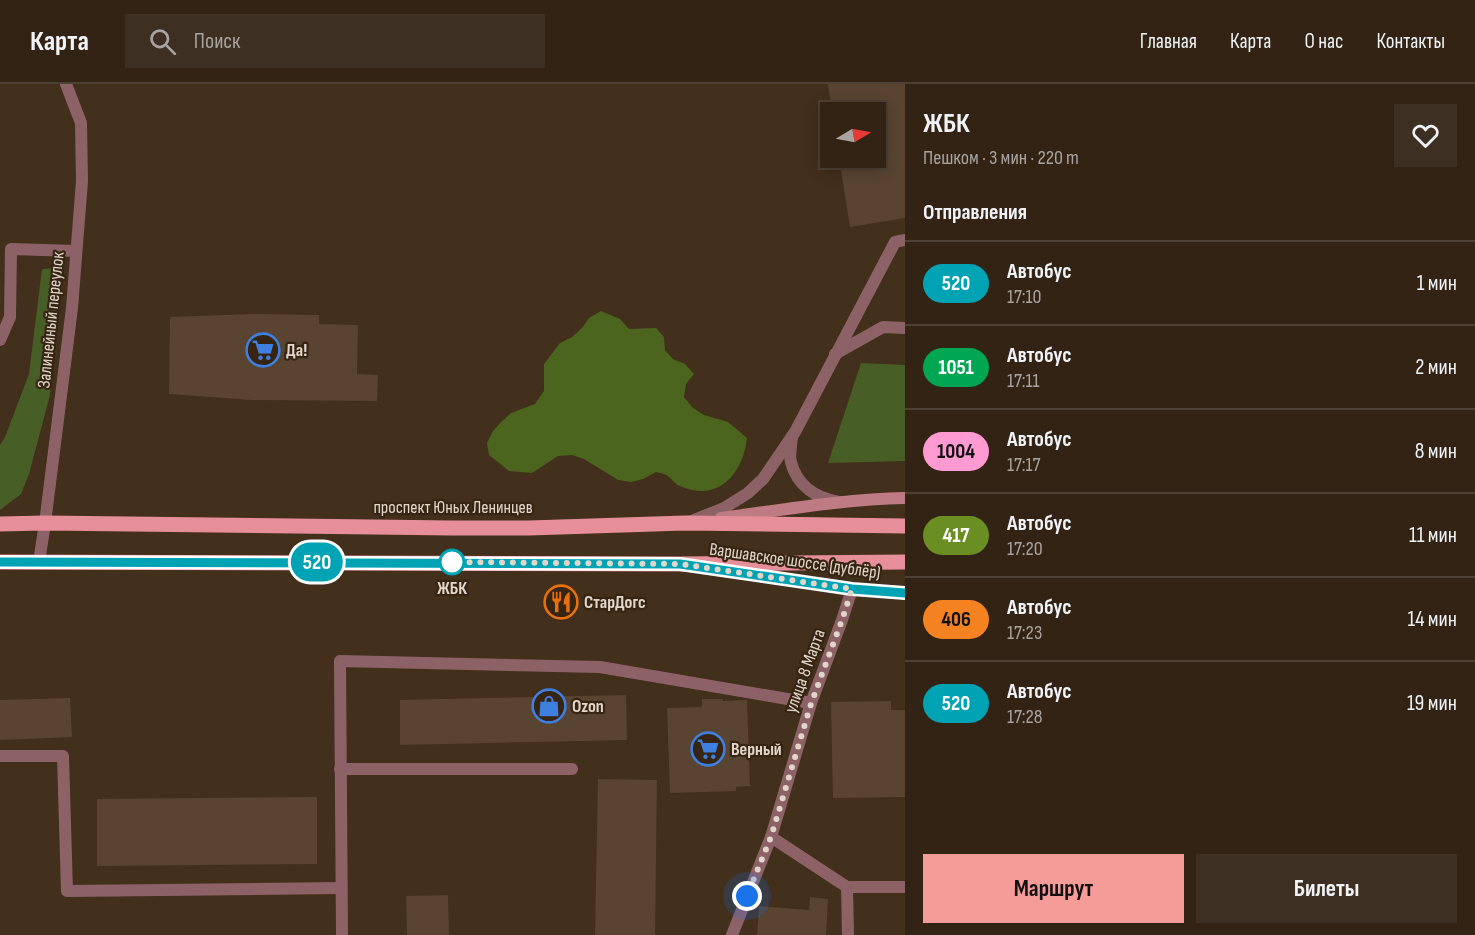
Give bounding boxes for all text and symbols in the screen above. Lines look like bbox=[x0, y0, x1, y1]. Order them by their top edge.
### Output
search box bbox=[125, 14, 545, 68]
text: Карта bbox=[30, 25, 89, 58]
icon: search bbox=[146, 25, 179, 58]
text: Поиск bbox=[194, 28, 240, 55]
text: Главная bbox=[1140, 29, 1197, 54]
text: Карта bbox=[1230, 29, 1271, 54]
text: О нас bbox=[1304, 29, 1343, 54]
text: Контакты bbox=[1376, 29, 1445, 54]
north arrow bbox=[820, 102, 886, 168]
map controls bbox=[820, 102, 886, 168]
button: heart bbox=[1394, 104, 1457, 167]
text: ЖБК bbox=[923, 107, 970, 140]
text: Пешком · 3 мин · 220 m bbox=[923, 146, 1079, 170]
text: Отправления bbox=[923, 199, 1027, 226]
street label: Залинейный переулок bbox=[33, 250, 69, 389]
text: Автобус bbox=[1007, 258, 1072, 285]
text: 1 мин bbox=[1417, 270, 1457, 297]
text: 520 bbox=[942, 271, 970, 296]
text: 17:10 bbox=[1007, 285, 1042, 309]
supermarket icon: Да! bbox=[245, 332, 281, 368]
place label: Да! bbox=[286, 340, 307, 361]
text: Автобус bbox=[1007, 342, 1072, 369]
text: 2 мин bbox=[1415, 354, 1457, 381]
text: 1051 bbox=[938, 355, 974, 380]
text: 17:11 bbox=[1007, 369, 1040, 393]
text: Автобус bbox=[1007, 426, 1072, 453]
text: 8 мин bbox=[1415, 438, 1457, 465]
text: 1004 bbox=[937, 439, 975, 464]
text: 17:17 bbox=[1007, 453, 1041, 477]
street label: проспект Юных Ленинцев bbox=[373, 497, 533, 518]
text: Автобус bbox=[1007, 510, 1072, 537]
text: 11 мин bbox=[1409, 522, 1457, 549]
text: 417 bbox=[942, 523, 970, 548]
text: 17:20 bbox=[1007, 537, 1043, 561]
street label: Варшавское шоссе (дублёр) bbox=[708, 539, 882, 583]
line badge: 520 bbox=[282, 542, 352, 582]
marker: ЖБК bbox=[439, 549, 465, 575]
text: 520 bbox=[303, 550, 331, 575]
place label: ЖБК bbox=[437, 578, 467, 599]
restaurant icon: СтарДогс bbox=[543, 584, 579, 620]
place label: СтарДогс bbox=[584, 592, 646, 613]
text: Автобус bbox=[1007, 594, 1072, 621]
text: 14 мин bbox=[1407, 606, 1457, 633]
text: 406 bbox=[941, 607, 971, 632]
text: 17:23 bbox=[1007, 621, 1042, 645]
street label: улица 8 Марта bbox=[780, 626, 830, 716]
text: Автобус bbox=[1007, 678, 1072, 705]
shop icon: Ozon bbox=[531, 688, 567, 724]
text: 19 мин bbox=[1407, 690, 1457, 717]
text: 520 bbox=[942, 691, 970, 716]
place label: Ozon bbox=[572, 696, 604, 717]
text: 17:28 bbox=[1007, 705, 1043, 729]
supermarket icon: Верный bbox=[690, 731, 726, 767]
place label: Верный bbox=[731, 739, 782, 760]
button: Маршрут bbox=[923, 854, 1184, 923]
button: Билеты bbox=[1196, 854, 1457, 923]
your location bbox=[732, 881, 762, 911]

